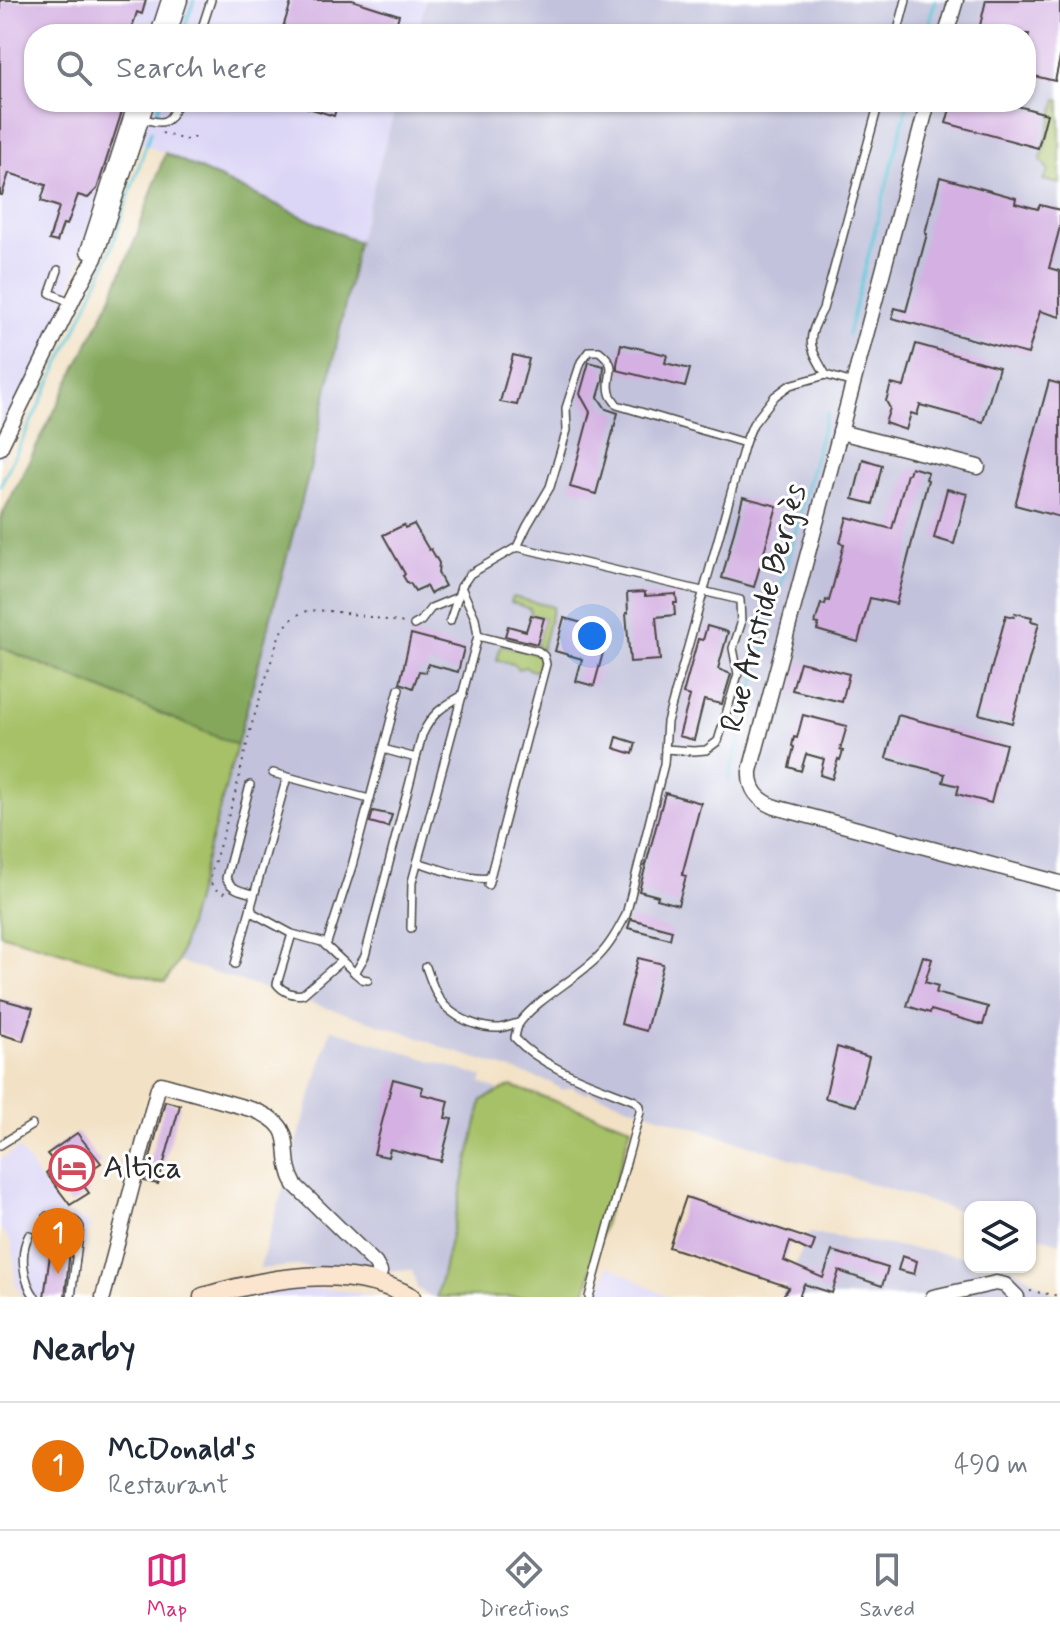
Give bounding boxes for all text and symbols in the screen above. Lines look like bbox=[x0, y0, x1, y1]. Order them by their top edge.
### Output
search box bbox=[24, 24, 1036, 112]
icon: search bbox=[52, 46, 96, 90]
text: Search here bbox=[116, 49, 267, 88]
street label: Rue Aristide Bergès bbox=[711, 479, 817, 737]
your location bbox=[572, 616, 612, 656]
hotel icon: Altica bbox=[48, 1144, 96, 1192]
place label: Altica bbox=[103, 1147, 182, 1189]
map controls bbox=[964, 1201, 1036, 1273]
button: layers bbox=[964, 1201, 1036, 1273]
pin: 1 bbox=[32, 1208, 84, 1274]
text: Nearby bbox=[32, 1327, 136, 1372]
text: McDonald's bbox=[108, 1430, 255, 1469]
text: 1 bbox=[52, 1449, 64, 1483]
text: 490 m bbox=[954, 1449, 1028, 1483]
text: Restaurant bbox=[108, 1469, 229, 1503]
tab: Map bbox=[145, 1548, 189, 1624]
tab: Directions bbox=[479, 1548, 569, 1624]
tab: Saved bbox=[859, 1548, 915, 1624]

